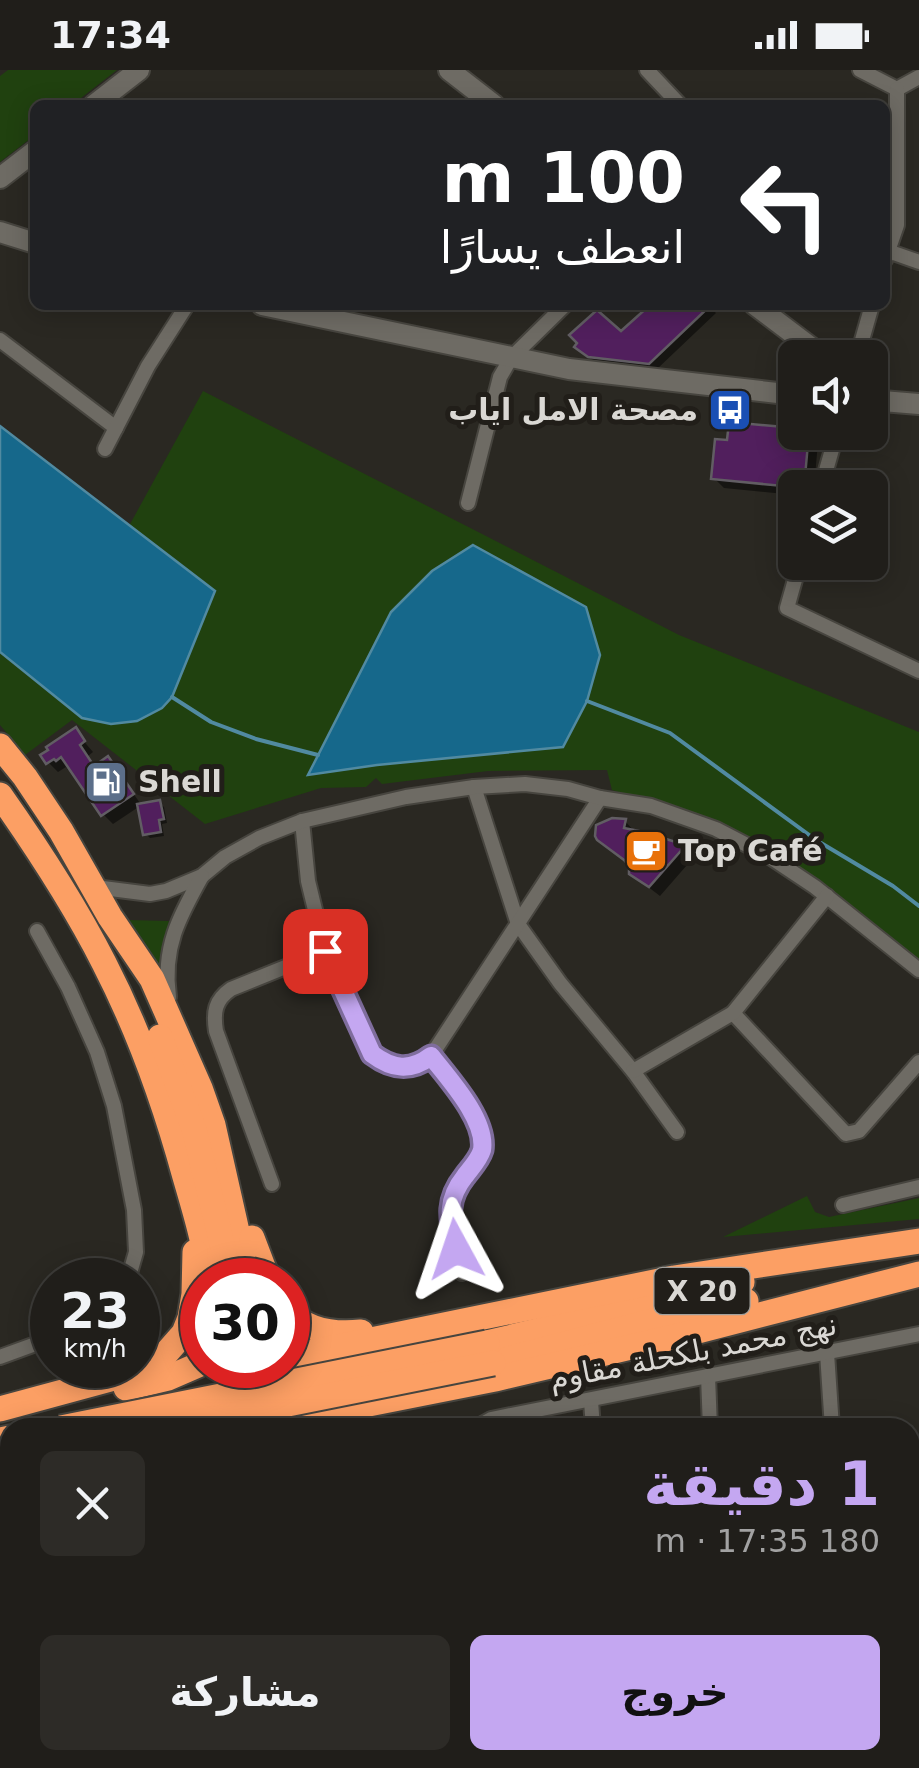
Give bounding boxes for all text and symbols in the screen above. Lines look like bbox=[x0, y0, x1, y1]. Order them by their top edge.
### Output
text: 17:34 bbox=[50, 13, 171, 57]
text: 100 m bbox=[442, 137, 685, 219]
icon: left bbox=[720, 140, 850, 270]
text: انعطف يسارًا bbox=[440, 221, 685, 274]
map controls bbox=[778, 340, 888, 580]
button: sound bbox=[778, 340, 888, 450]
bus stop icon: مصحة الامل اياب bbox=[707, 387, 753, 433]
place label: مصحة الامل اياب bbox=[448, 392, 698, 427]
button: layers bbox=[778, 470, 888, 580]
fuel station icon: Shell bbox=[83, 759, 129, 805]
place label: Shell bbox=[138, 764, 222, 799]
cafe icon: Top Café bbox=[623, 828, 669, 874]
place label: Top Café bbox=[678, 833, 823, 868]
pin bbox=[283, 909, 368, 994]
icon: arrive bbox=[298, 924, 353, 979]
position arrow bbox=[404, 1197, 508, 1301]
speed limit sign: 30 bbox=[180, 1258, 310, 1388]
road number: X 20 bbox=[654, 1268, 750, 1314]
text: 23 bbox=[60, 1282, 130, 1340]
street label: نهج محمد بلكحلة مقاوم bbox=[546, 1306, 840, 1398]
text: km/h bbox=[63, 1334, 127, 1363]
text: 1 دقيقة bbox=[643, 1449, 880, 1519]
button: close bbox=[40, 1451, 145, 1556]
text: 180 m · 17:35 bbox=[655, 1522, 880, 1560]
button: مشاركة bbox=[40, 1635, 450, 1750]
button: خروج bbox=[470, 1635, 880, 1750]

